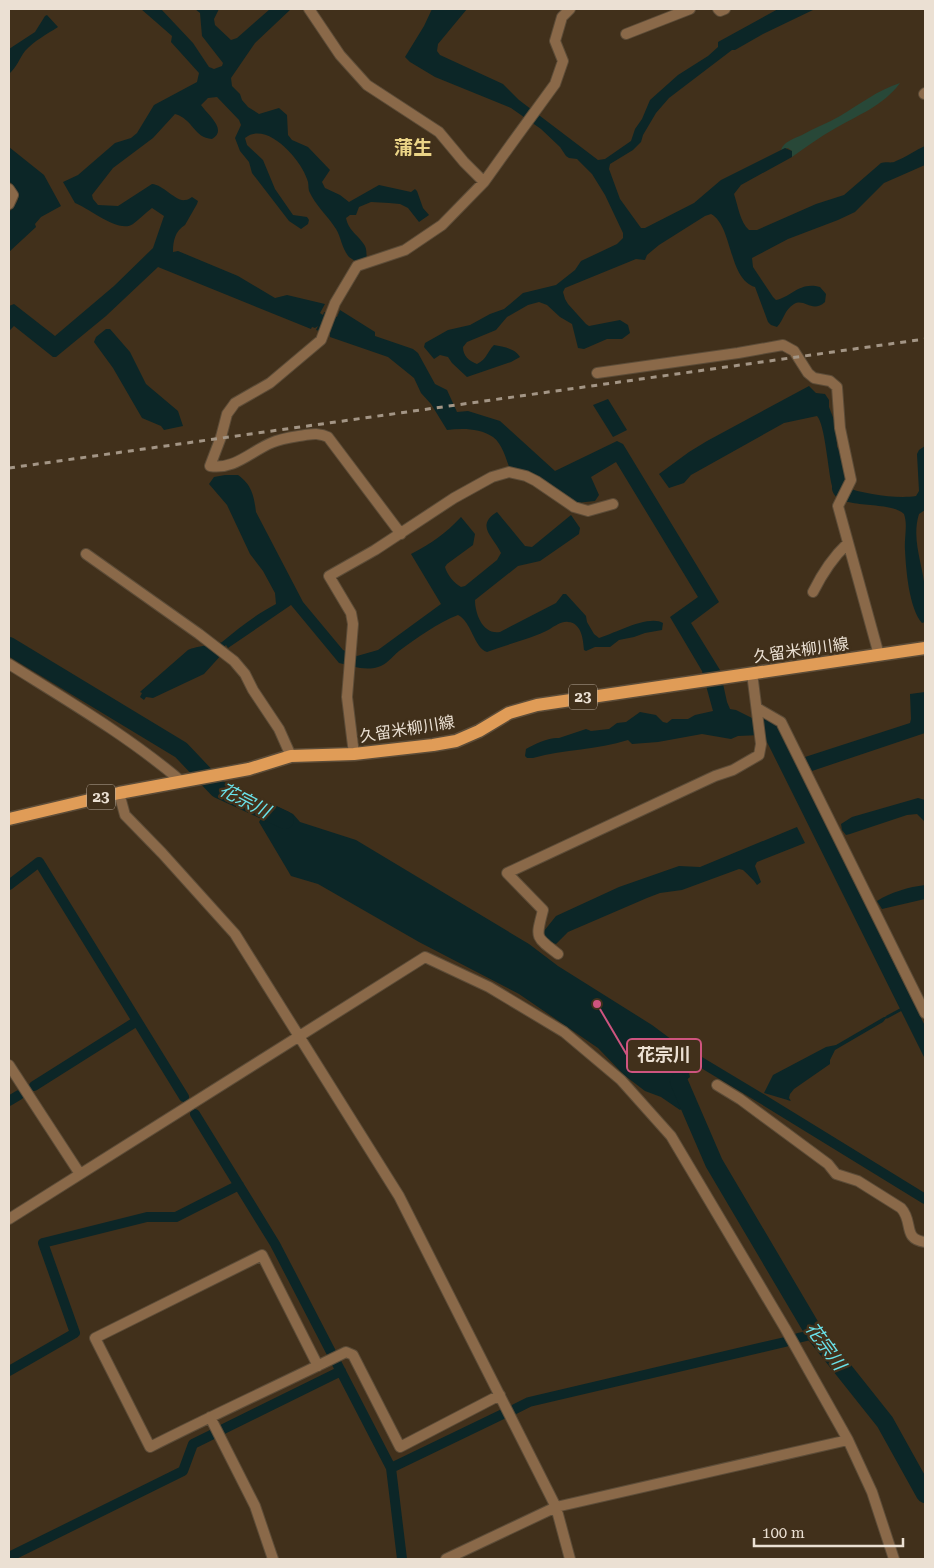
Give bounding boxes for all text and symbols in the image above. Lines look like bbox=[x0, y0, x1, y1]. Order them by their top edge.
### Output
district label: 蒲生 bbox=[394, 136, 432, 159]
street label: 久留米柳川線 bbox=[752, 634, 850, 666]
road number: 23 bbox=[569, 684, 597, 710]
street label: 久留米柳川線 bbox=[358, 712, 456, 746]
water label: 花宗川 bbox=[216, 778, 276, 823]
road number: 23 bbox=[87, 784, 115, 810]
callout: 花宗川 bbox=[627, 1039, 701, 1072]
text: 花宗川 bbox=[637, 1044, 691, 1065]
water label: 花宗川 bbox=[802, 1318, 852, 1376]
scale bar bbox=[754, 1516, 903, 1548]
text: 100 m bbox=[762, 1524, 805, 1542]

